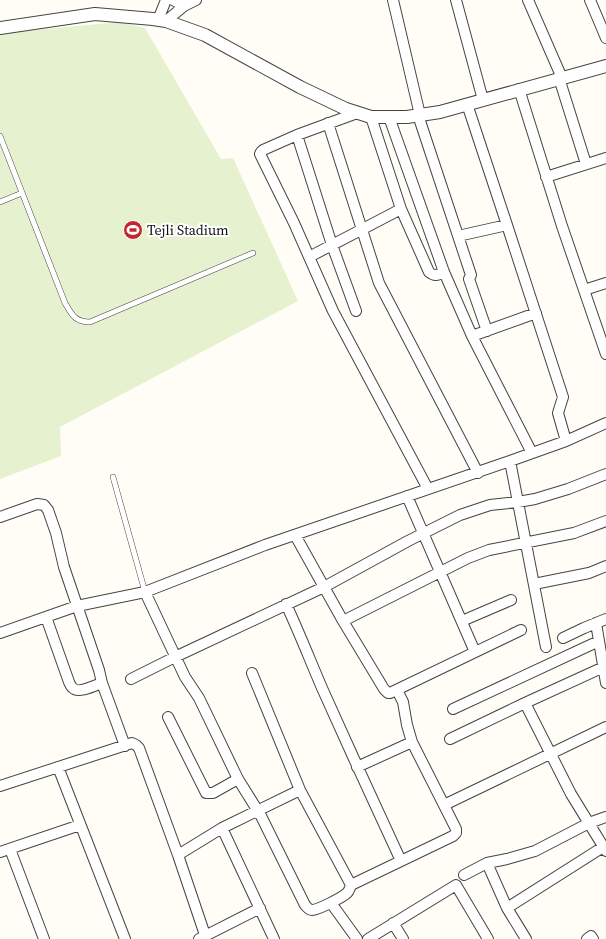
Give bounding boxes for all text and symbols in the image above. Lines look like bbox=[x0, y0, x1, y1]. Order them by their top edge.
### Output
sports icon: Tejli Stadium bbox=[122, 219, 144, 241]
place label: Tejli Stadium bbox=[147, 220, 229, 240]

